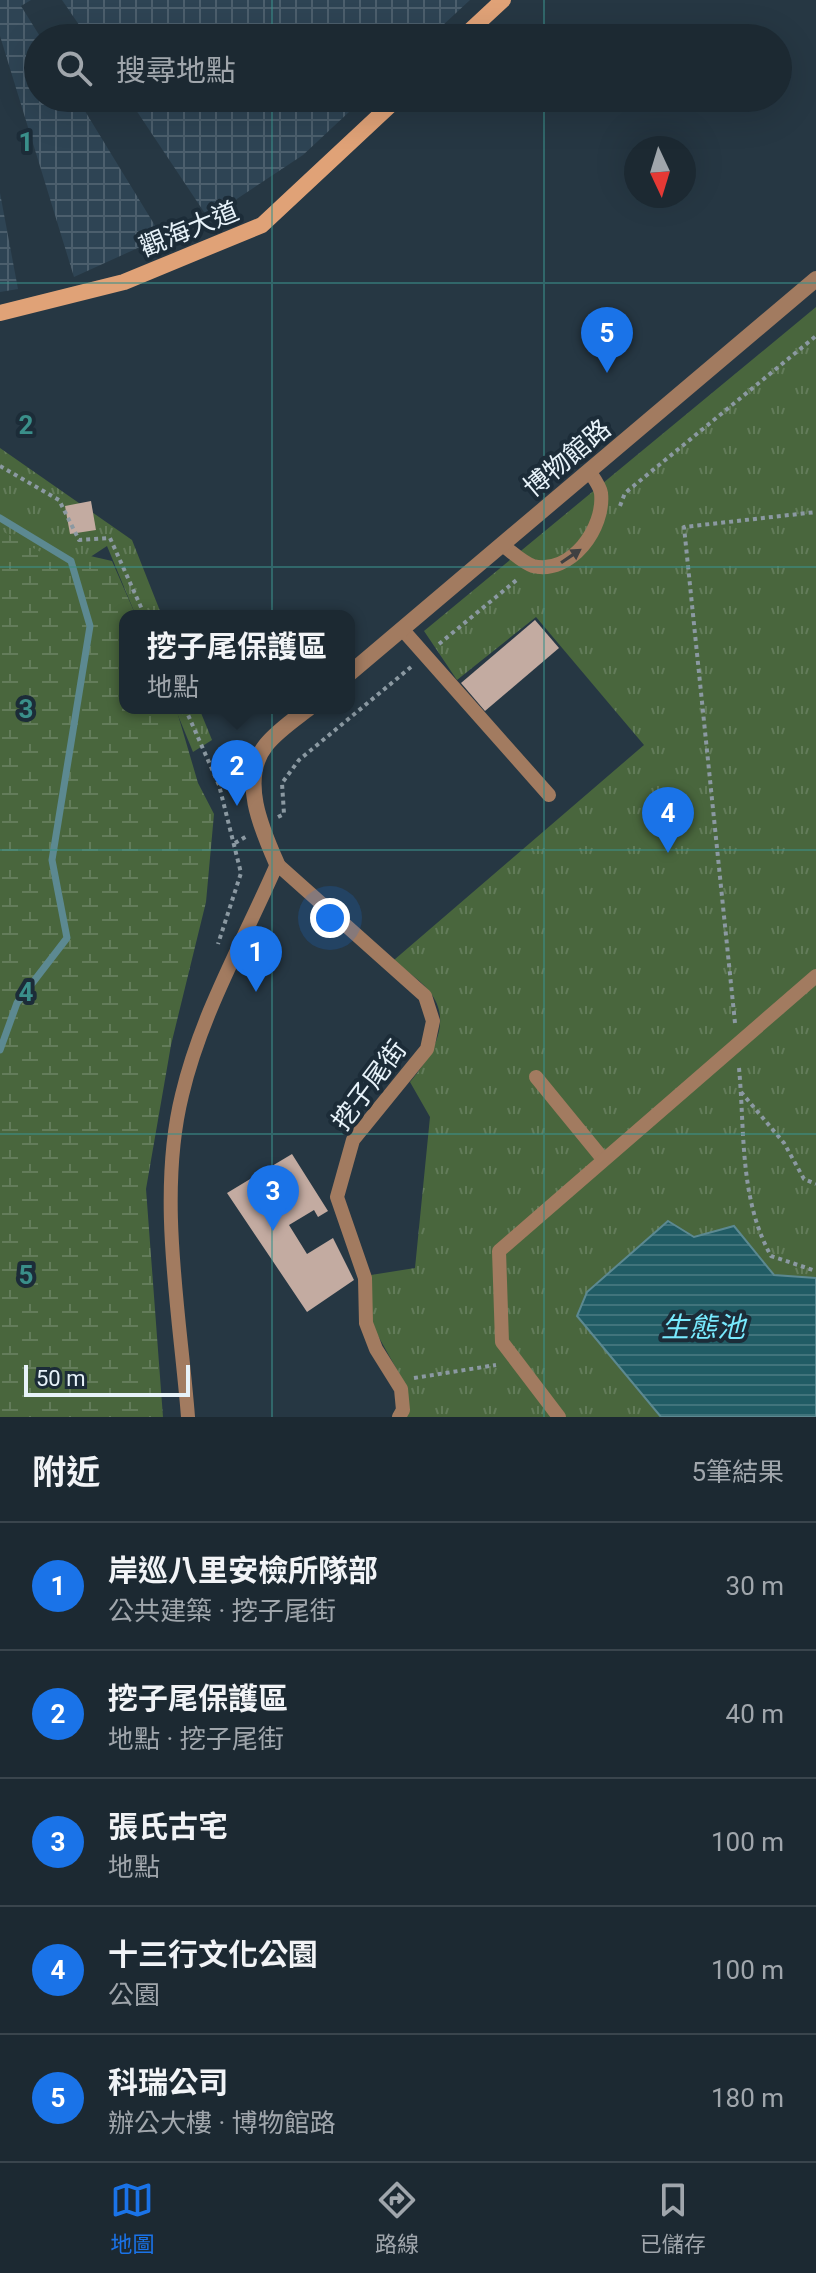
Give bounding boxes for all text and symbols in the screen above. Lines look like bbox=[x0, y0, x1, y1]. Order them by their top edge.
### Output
search box bbox=[24, 24, 792, 112]
icon: search bbox=[52, 46, 96, 90]
text: 搜尋地點 bbox=[116, 53, 236, 88]
text: 1 bbox=[19, 127, 33, 157]
north arrow bbox=[624, 136, 696, 208]
street label: 觀海大道 bbox=[135, 196, 243, 262]
pin: 5 bbox=[581, 307, 633, 373]
text: 2 bbox=[19, 410, 33, 440]
street label: 博物館路 bbox=[518, 413, 616, 503]
one-way arrow bbox=[560, 549, 581, 564]
popup bbox=[119, 610, 355, 714]
text: 挖子尾保護區 bbox=[147, 629, 327, 664]
text: 地點 bbox=[147, 672, 199, 702]
text: 3 bbox=[19, 694, 33, 724]
pin: 2 bbox=[211, 740, 263, 806]
pin: 4 bbox=[642, 787, 694, 853]
your location bbox=[310, 898, 350, 938]
pin: 1 bbox=[230, 926, 282, 992]
text: 4 bbox=[19, 977, 34, 1007]
street label: 挖子尾街 bbox=[326, 1034, 412, 1136]
pin: 3 bbox=[247, 1165, 299, 1231]
text: 5 bbox=[19, 1260, 33, 1290]
water label: 生態池 bbox=[661, 1311, 748, 1344]
scale bar bbox=[24, 1361, 190, 1397]
text: 50 m bbox=[36, 1366, 85, 1391]
text: 附近 bbox=[32, 1452, 100, 1492]
text: 5筆結果 bbox=[691, 1457, 784, 1487]
text: 岸巡八里安檢所隊部 bbox=[108, 1553, 378, 1588]
text: 1 bbox=[51, 1571, 65, 1601]
text: 30 m bbox=[726, 1571, 784, 1601]
text: 公共建築 · 挖子尾街 bbox=[108, 1596, 336, 1626]
text: 挖子尾保護區 bbox=[108, 1681, 288, 1716]
text: 2 bbox=[51, 1699, 65, 1729]
text: 40 m bbox=[726, 1699, 784, 1729]
text: 地點 · 挖子尾街 bbox=[108, 1724, 284, 1754]
text: 張氏古宅 bbox=[108, 1809, 228, 1844]
text: 3 bbox=[51, 1827, 65, 1857]
text: 100 m bbox=[711, 1827, 784, 1857]
text: 地點 bbox=[108, 1852, 160, 1882]
text: 十三行文化公園 bbox=[108, 1937, 318, 1972]
text: 4 bbox=[51, 1955, 65, 1985]
text: 100 m bbox=[711, 1955, 784, 1985]
text: 公園 bbox=[108, 1980, 160, 2010]
text: 科瑞公司 bbox=[108, 2065, 228, 2100]
text: 5 bbox=[51, 2083, 65, 2113]
text: 180 m bbox=[711, 2083, 784, 2113]
text: 辦公大樓 · 博物館路 bbox=[108, 2108, 336, 2138]
tab: 地圖 bbox=[110, 2178, 154, 2258]
tab: 路線 bbox=[375, 2178, 419, 2258]
tab: 已儲存 bbox=[640, 2178, 706, 2258]

